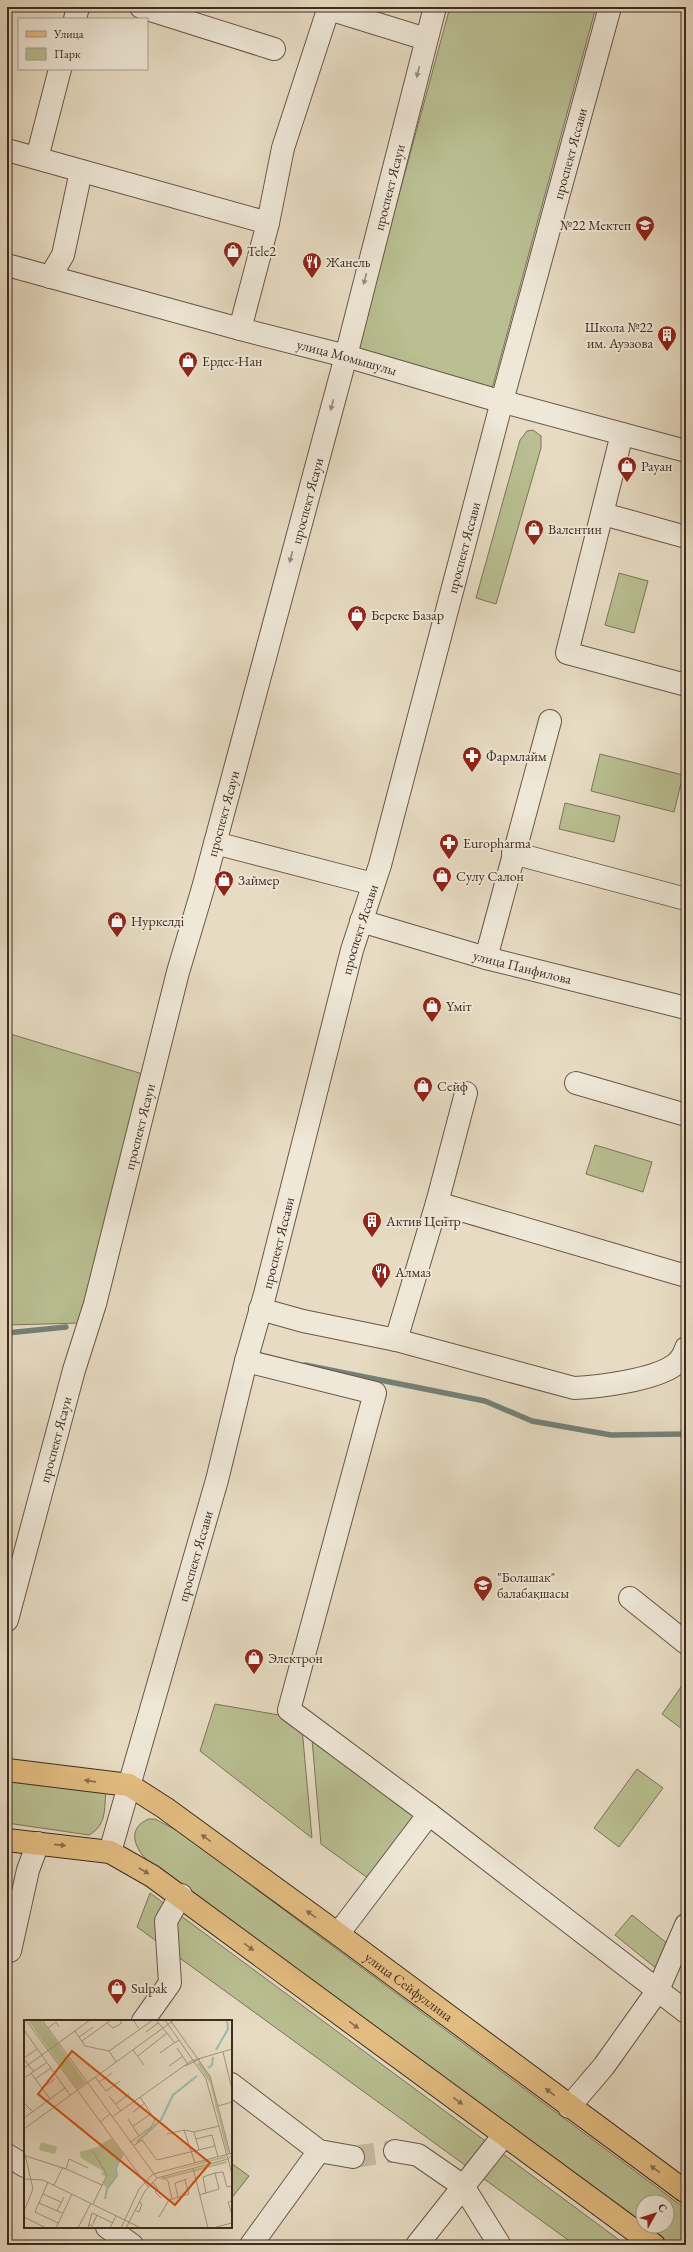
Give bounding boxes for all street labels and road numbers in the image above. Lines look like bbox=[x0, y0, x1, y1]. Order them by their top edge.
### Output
street label: проспект Яссави bbox=[549, 105, 591, 201]
street label: проспект Ясауи bbox=[369, 142, 409, 232]
street label: улица Момышулы bbox=[295, 335, 399, 380]
street label: проспект Ясауи bbox=[287, 455, 327, 546]
street label: проспект Яссави bbox=[443, 499, 484, 595]
street label: проспект Ясауи bbox=[203, 768, 243, 859]
street label: проспект Яссави bbox=[337, 881, 382, 976]
street label: улица Панфилова bbox=[471, 946, 574, 988]
street label: проспект Ясауи bbox=[120, 1081, 159, 1172]
street label: проспект Яссави bbox=[258, 1195, 298, 1290]
street label: проспект Ясауи bbox=[35, 1394, 76, 1484]
street label: проспект Яссави bbox=[174, 1508, 217, 1604]
street label: улица Сейфуллина bbox=[361, 1948, 457, 2026]

